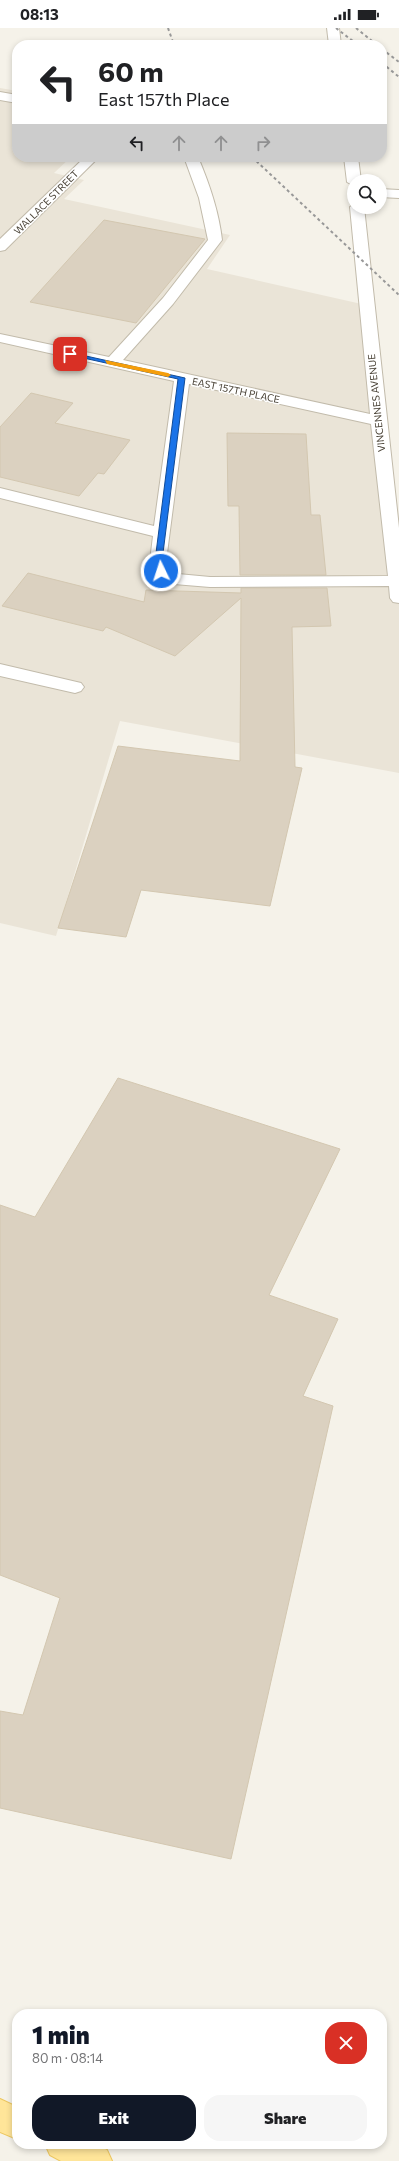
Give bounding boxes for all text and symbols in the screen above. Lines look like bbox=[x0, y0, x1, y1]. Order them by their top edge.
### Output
text: 08:13 bbox=[20, 5, 59, 23]
text: 60 m bbox=[98, 54, 164, 88]
icon: left bbox=[32, 56, 84, 108]
text: East 157th Place bbox=[98, 88, 229, 110]
icon: left bbox=[126, 132, 148, 154]
icon: ahead bbox=[168, 132, 190, 154]
icon: ahead bbox=[210, 132, 232, 154]
icon: right bbox=[252, 132, 274, 154]
street label: WALLACE STREET bbox=[11, 167, 81, 237]
map controls bbox=[347, 174, 387, 214]
button: search bbox=[347, 174, 387, 214]
pin bbox=[53, 337, 87, 371]
icon: arrive bbox=[59, 343, 81, 365]
street label: VINCENNES AVENUE bbox=[365, 353, 387, 453]
street label: EAST 157TH PLACE bbox=[191, 375, 281, 405]
position arrow bbox=[140, 550, 182, 592]
text: 1 min bbox=[32, 2020, 90, 2049]
button: close bbox=[325, 2022, 367, 2064]
text: 80 m · 08:14 bbox=[32, 2050, 103, 2066]
button: Exit bbox=[32, 2095, 196, 2141]
button: Share bbox=[204, 2095, 367, 2141]

